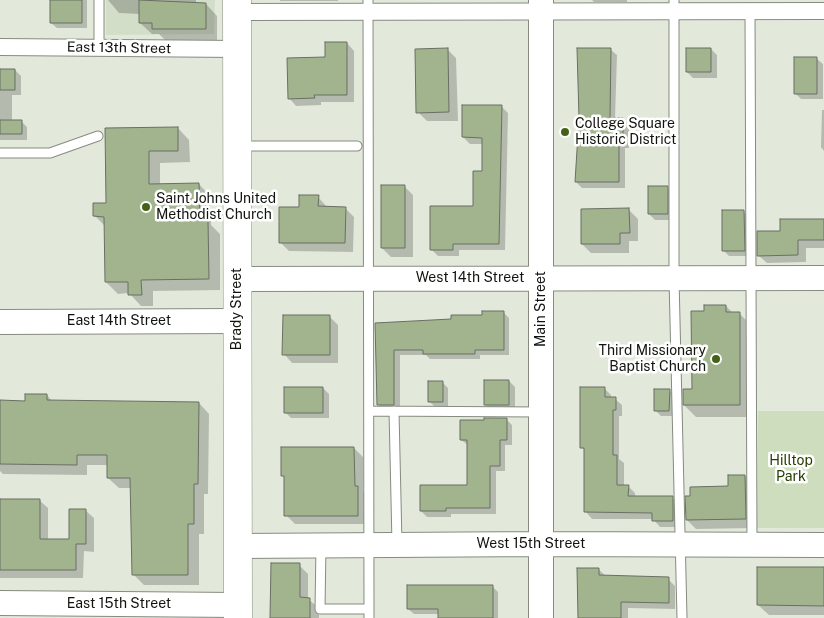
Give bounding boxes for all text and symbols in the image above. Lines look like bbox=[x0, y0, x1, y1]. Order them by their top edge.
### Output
street label: East 13th Street bbox=[67, 39, 171, 57]
place label: College Square Historic District bbox=[575, 116, 676, 148]
marker: College Square Historic District bbox=[559, 126, 571, 138]
place label: Saint Johns United Methodist Church bbox=[156, 191, 276, 223]
marker: Saint Johns United Methodist Church bbox=[140, 201, 152, 213]
street label: Brady Street bbox=[229, 268, 245, 350]
street label: West 14th Street bbox=[416, 270, 524, 286]
street label: Main Street bbox=[533, 271, 549, 347]
street label: East 14th Street bbox=[67, 313, 171, 329]
place label: Third Missionary Baptist Church bbox=[599, 343, 706, 376]
marker: Third Missionary Baptist Church bbox=[710, 353, 722, 365]
park label: Hilltop Park bbox=[769, 453, 813, 486]
street label: West 15th Street bbox=[477, 536, 585, 552]
street label: East 15th Street bbox=[67, 596, 171, 612]

